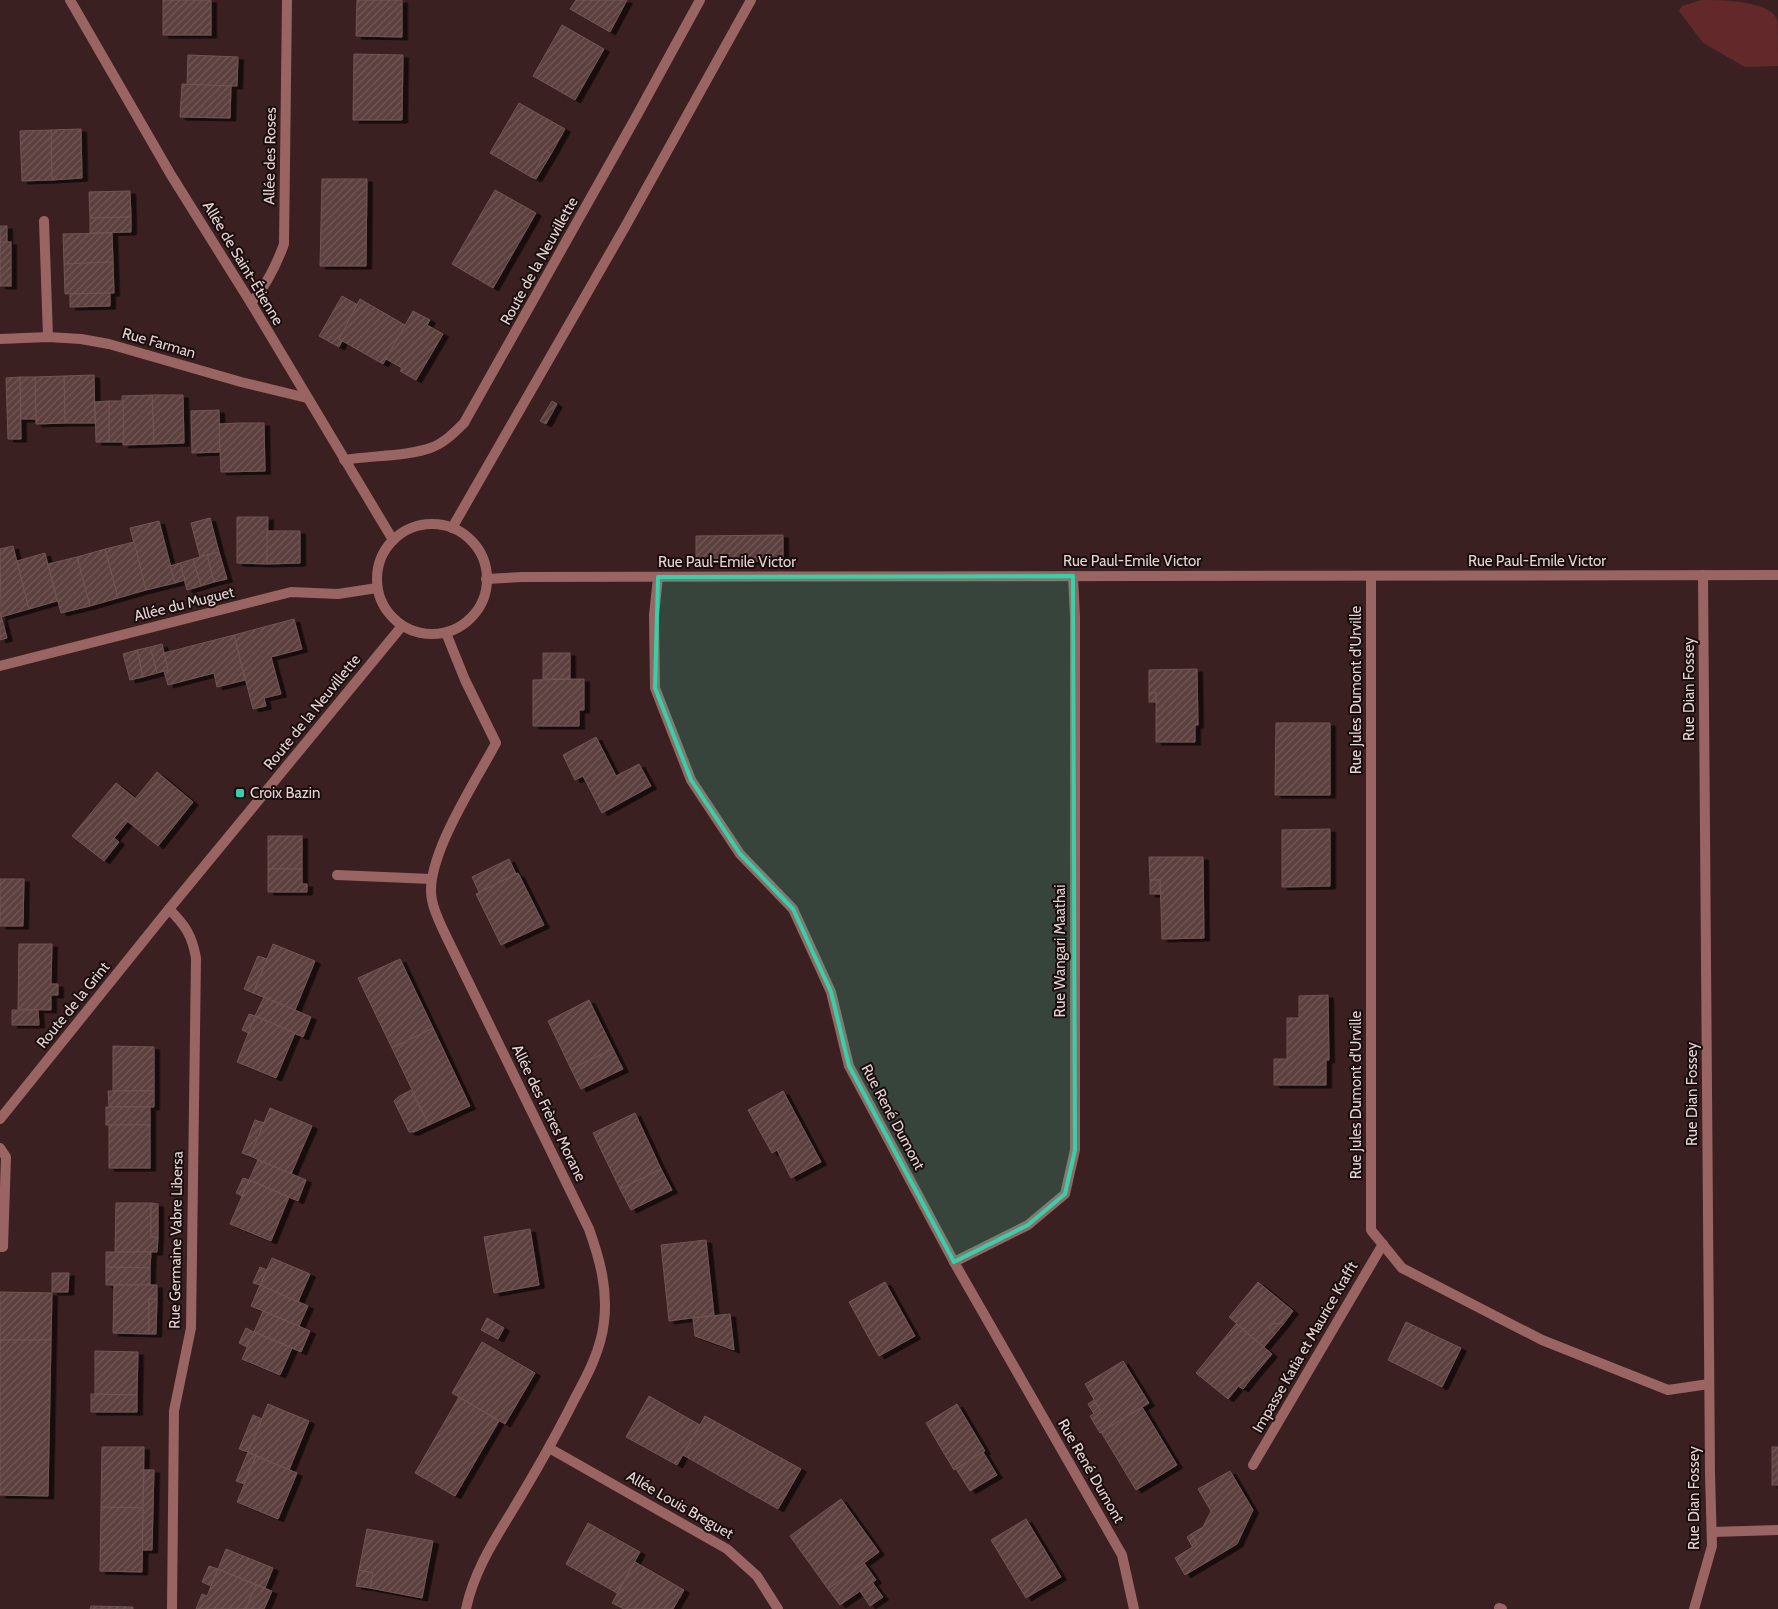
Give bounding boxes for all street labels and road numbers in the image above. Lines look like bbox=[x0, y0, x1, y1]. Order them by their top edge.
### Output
street label: Allée des Roses bbox=[260, 107, 280, 205]
street label: Route de la Neuvillette bbox=[496, 194, 582, 328]
street label: Allée de Saint-Étienne bbox=[199, 197, 288, 329]
street label: Rue Farman bbox=[120, 324, 198, 362]
street label: Rue Paul-Emile Victor bbox=[1063, 552, 1201, 570]
street label: Rue Paul-Emile Victor bbox=[1468, 552, 1606, 570]
street label: Rue Paul-Emile Victor bbox=[658, 553, 796, 571]
street label: Allée du Muguet bbox=[132, 583, 236, 625]
street label: Rue Jules Dumont d'Urville bbox=[1347, 606, 1365, 774]
street label: Rue Dian Fossey bbox=[1680, 637, 1698, 741]
street label: Route de la Neuvillette bbox=[260, 650, 364, 773]
street label: Rue Wangari Maathai bbox=[1051, 885, 1069, 1017]
street label: Route de la Grint bbox=[33, 958, 113, 1052]
street label: Rue Jules Dumont d'Urville bbox=[1347, 1011, 1365, 1179]
street label: Allée des Frères Morane bbox=[508, 1042, 590, 1185]
street label: Rue Dian Fossey bbox=[1683, 1042, 1701, 1146]
street label: Rue René Dumont bbox=[858, 1061, 928, 1173]
street label: Rue Germaine Vabre Libersa bbox=[165, 1150, 187, 1329]
street label: Impasse Katia et Maurice Krafft bbox=[1249, 1258, 1361, 1436]
street label: Rue René Dumont bbox=[1054, 1416, 1128, 1526]
street label: Rue Dian Fossey bbox=[1685, 1446, 1703, 1550]
street label: Allée Louis Breguet bbox=[623, 1467, 737, 1543]

